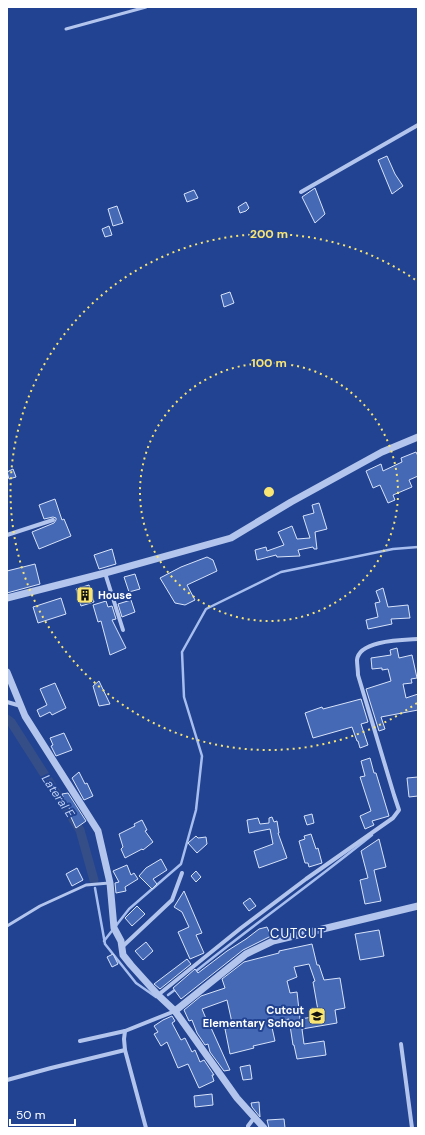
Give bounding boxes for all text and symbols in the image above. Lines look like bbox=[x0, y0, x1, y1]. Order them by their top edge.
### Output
text: 200 m bbox=[250, 226, 288, 242]
text: 100 m bbox=[251, 355, 287, 371]
centre of rings bbox=[262, 485, 276, 499]
building icon: House bbox=[75, 585, 95, 605]
place label: House bbox=[98, 588, 132, 602]
water label: Lateral E bbox=[38, 772, 78, 821]
district label: CUTCUT bbox=[270, 925, 326, 942]
place label: Cutcut Elementary School bbox=[203, 1003, 304, 1030]
school or university icon: Cutcut Elementary School bbox=[307, 1006, 327, 1026]
scale bar bbox=[10, 1101, 75, 1127]
text: 50 m bbox=[16, 1107, 45, 1123]

